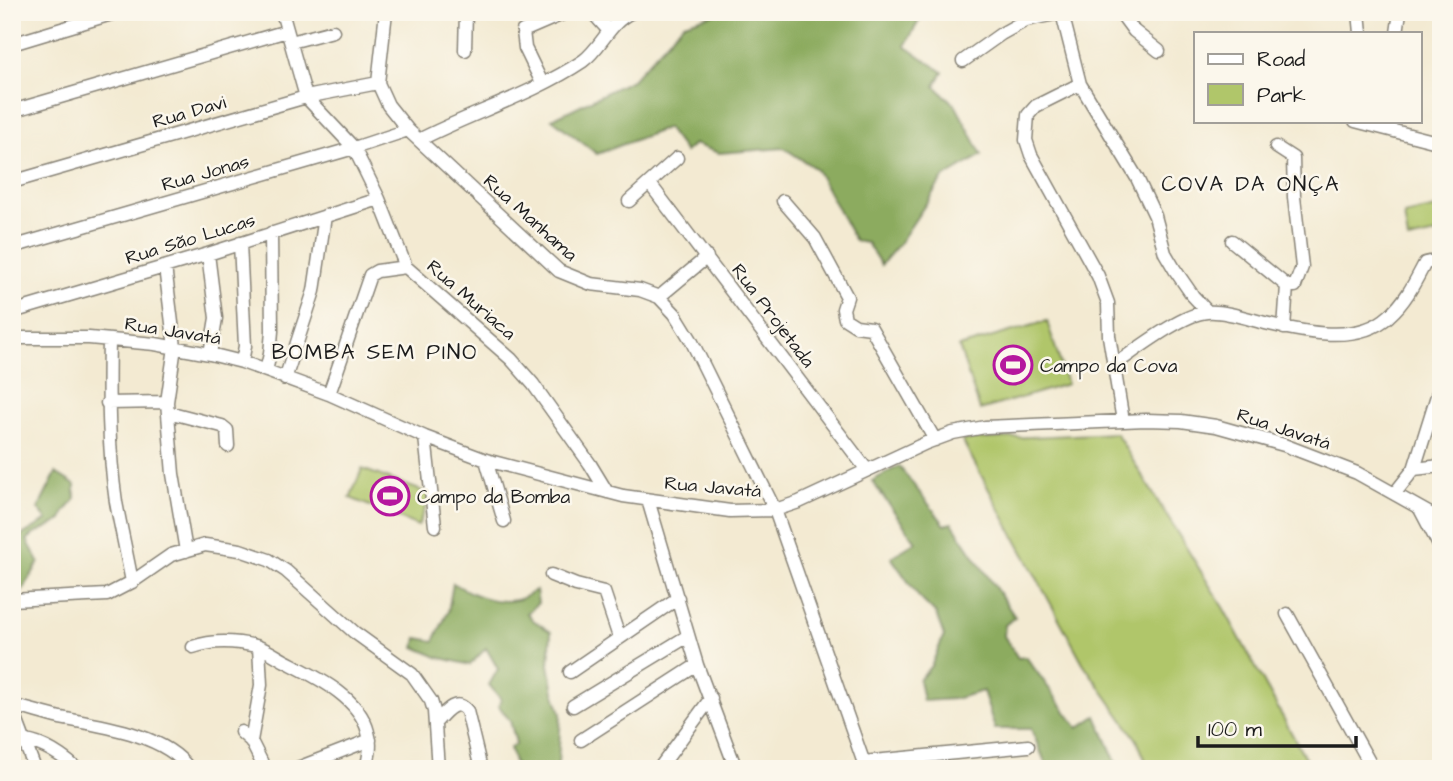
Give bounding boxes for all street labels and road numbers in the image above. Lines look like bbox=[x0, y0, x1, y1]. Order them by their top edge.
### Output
street label: Rua Davi bbox=[150, 89, 229, 136]
street label: Rua Jonas bbox=[158, 148, 252, 199]
street label: Rua Manhama bbox=[477, 168, 583, 268]
street label: Rua São Lucas bbox=[122, 207, 259, 272]
street label: Rua Muriaca bbox=[420, 254, 522, 347]
street label: Rua Projetada bbox=[725, 258, 821, 374]
street label: Rua Javatá bbox=[123, 311, 223, 352]
street label: Rua Javatá bbox=[1233, 402, 1334, 457]
street label: Rua Javatá bbox=[663, 470, 763, 505]

